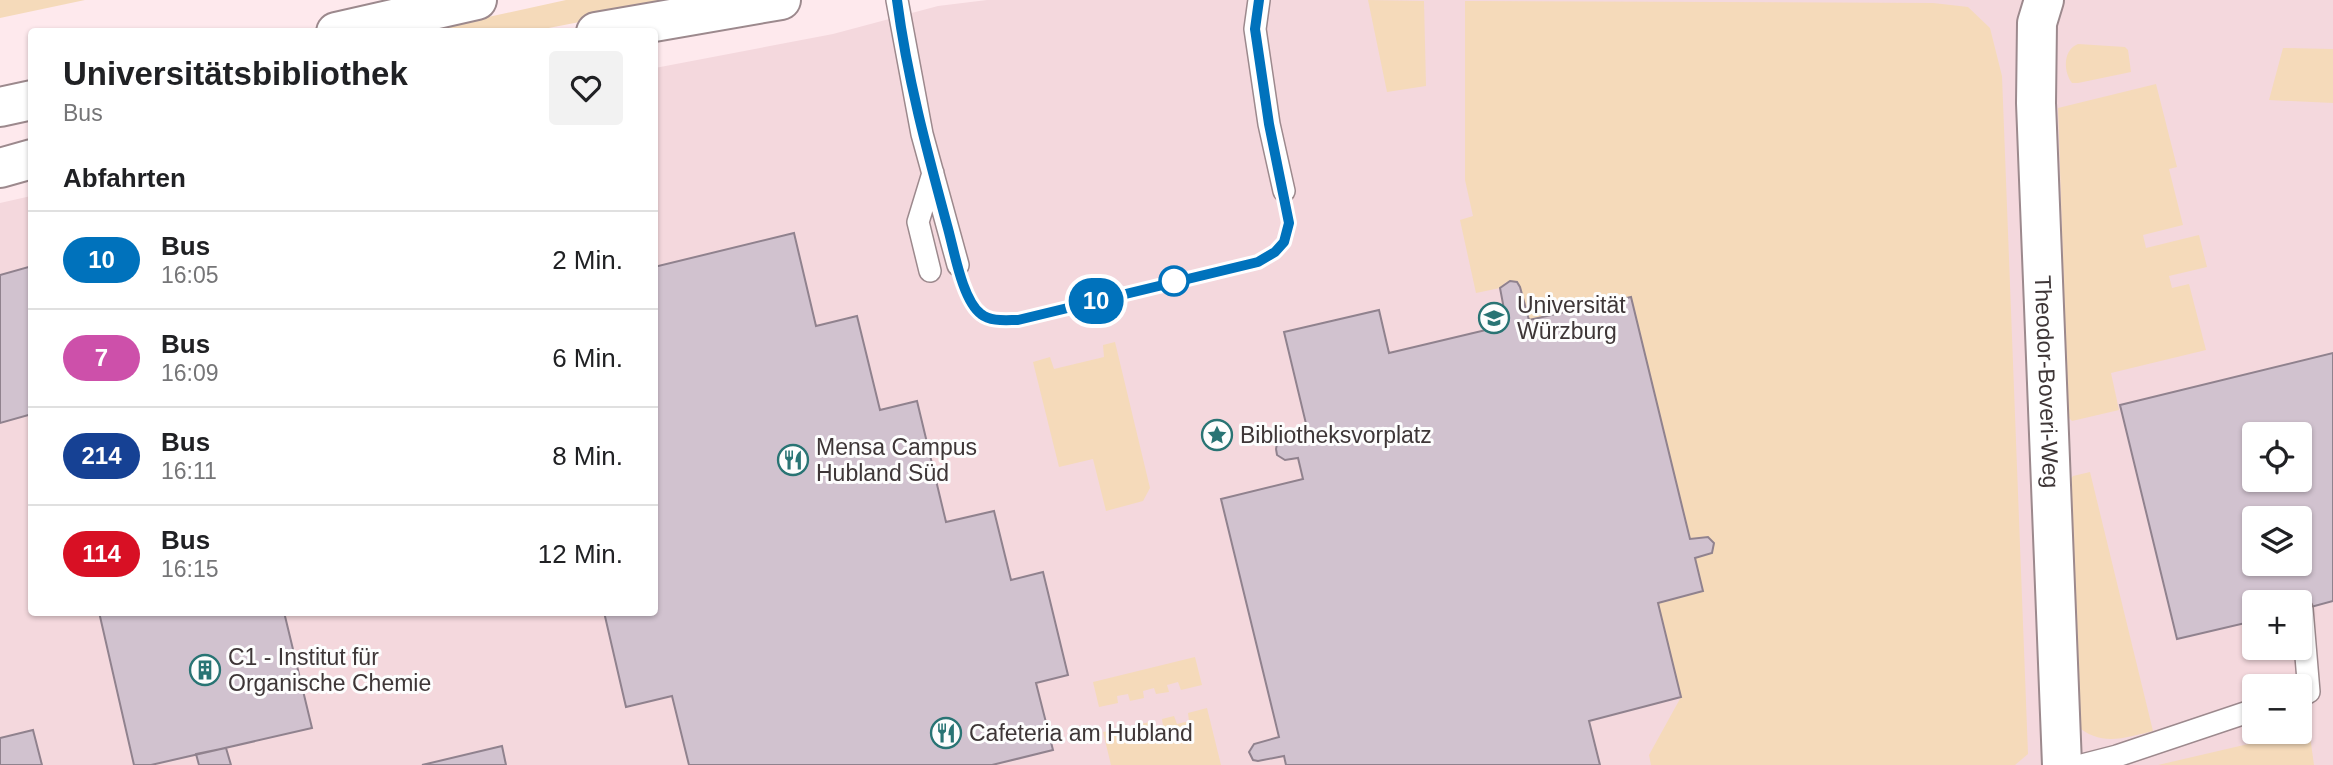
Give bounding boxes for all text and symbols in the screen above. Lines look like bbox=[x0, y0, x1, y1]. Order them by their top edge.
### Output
button: heart bbox=[549, 51, 623, 125]
text: Universitätsbibliothek bbox=[63, 55, 408, 92]
text: Bus bbox=[63, 100, 103, 126]
text: Abfahrten bbox=[63, 163, 186, 193]
text: Bus bbox=[161, 231, 210, 261]
text: 2 Min. bbox=[552, 245, 623, 275]
text: 10 bbox=[88, 246, 115, 273]
text: 16:05 bbox=[161, 262, 219, 288]
unlabelled marker bbox=[1159, 266, 1189, 296]
street label: Theodor-Boveri-Weg bbox=[2030, 275, 2064, 489]
line badge: 10 bbox=[1064, 278, 1128, 324]
text: 10 bbox=[1083, 287, 1109, 314]
place label: Universität Würzburg bbox=[1517, 292, 1626, 344]
school or university icon: Universität Würzburg bbox=[1477, 301, 1511, 335]
text: Bus bbox=[161, 329, 210, 359]
text: 6 Min. bbox=[552, 343, 623, 373]
text: 7 bbox=[95, 344, 108, 371]
text: 16:09 bbox=[161, 360, 219, 386]
place icon: Bibliotheksvorplatz bbox=[1200, 418, 1234, 452]
place label: Bibliotheksvorplatz bbox=[1240, 422, 1432, 448]
map controls bbox=[2242, 422, 2312, 744]
button: locate bbox=[2242, 422, 2312, 492]
text: Bus bbox=[161, 427, 210, 457]
place label: Mensa Campus Hubland Süd bbox=[816, 434, 977, 486]
text: 8 Min. bbox=[552, 441, 623, 471]
text: 214 bbox=[81, 442, 122, 469]
restaurant icon: Mensa Campus Hubland Süd bbox=[776, 443, 810, 477]
text: 16:11 bbox=[161, 458, 217, 484]
button: layers bbox=[2242, 506, 2312, 576]
text: Bus bbox=[161, 525, 210, 555]
text: 12 Min. bbox=[538, 539, 623, 569]
text: 114 bbox=[82, 540, 121, 567]
text: 16:15 bbox=[161, 556, 219, 582]
button: + bbox=[2242, 590, 2312, 660]
place label: C1 - Institut für Organische Chemie bbox=[228, 644, 431, 696]
building icon: C1 - Institut für Organische Chemie bbox=[188, 653, 222, 687]
button: − bbox=[2242, 674, 2312, 744]
restaurant icon: Cafeteria am Hubland bbox=[929, 716, 963, 750]
place label: Cafeteria am Hubland bbox=[969, 720, 1193, 746]

